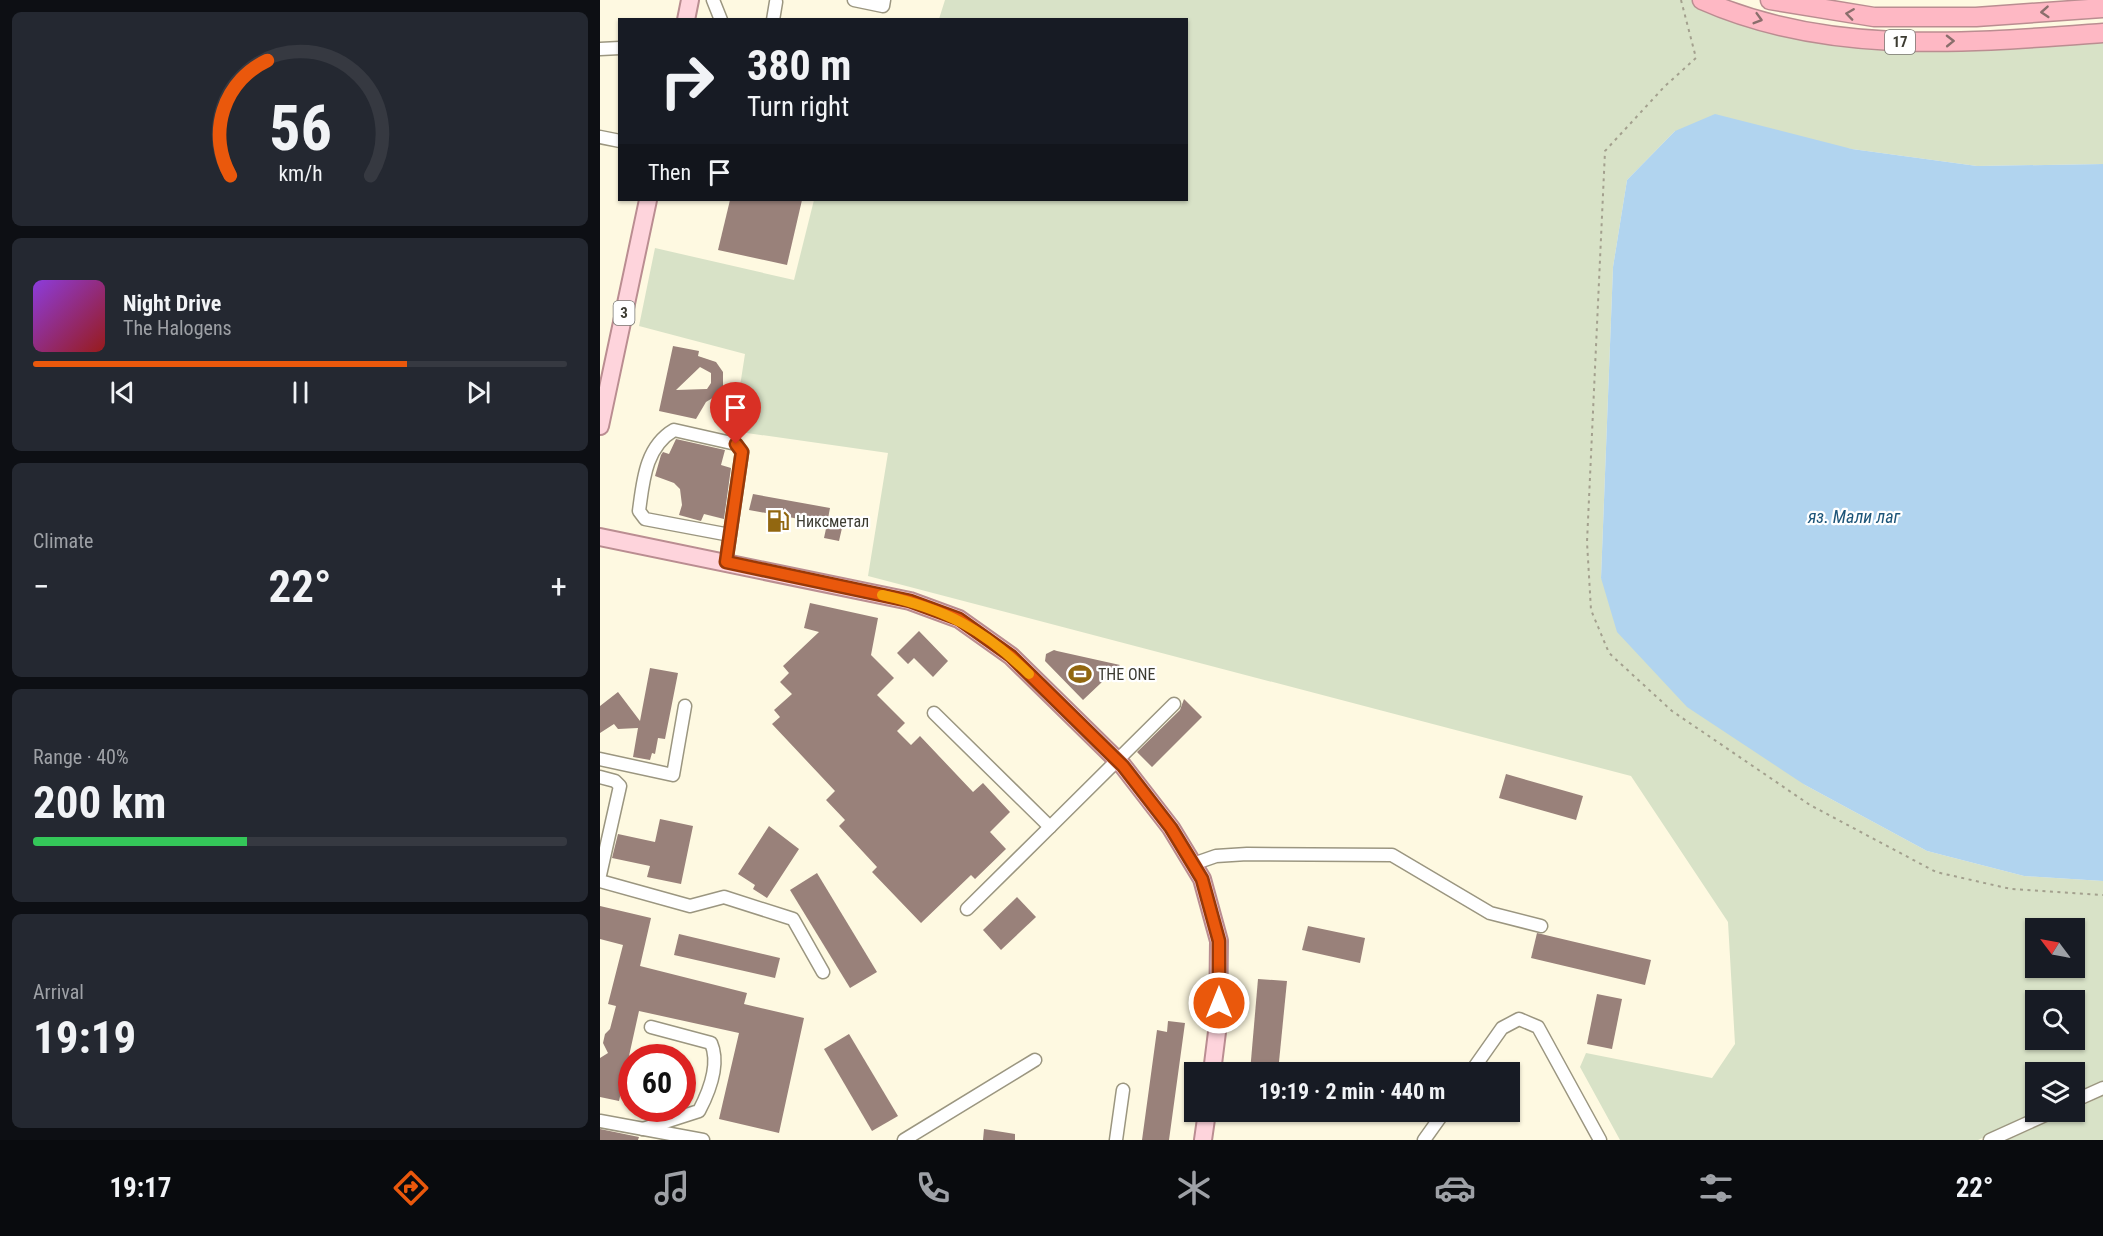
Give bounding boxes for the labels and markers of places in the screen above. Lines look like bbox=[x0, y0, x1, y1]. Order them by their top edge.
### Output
pin bbox=[710, 382, 761, 444]
fuel station icon: Никсметал bbox=[765, 508, 791, 534]
place label: Никсметал bbox=[796, 512, 869, 531]
sports icon: THE ONE bbox=[1067, 661, 1093, 687]
place label: THE ONE bbox=[1098, 665, 1155, 684]

